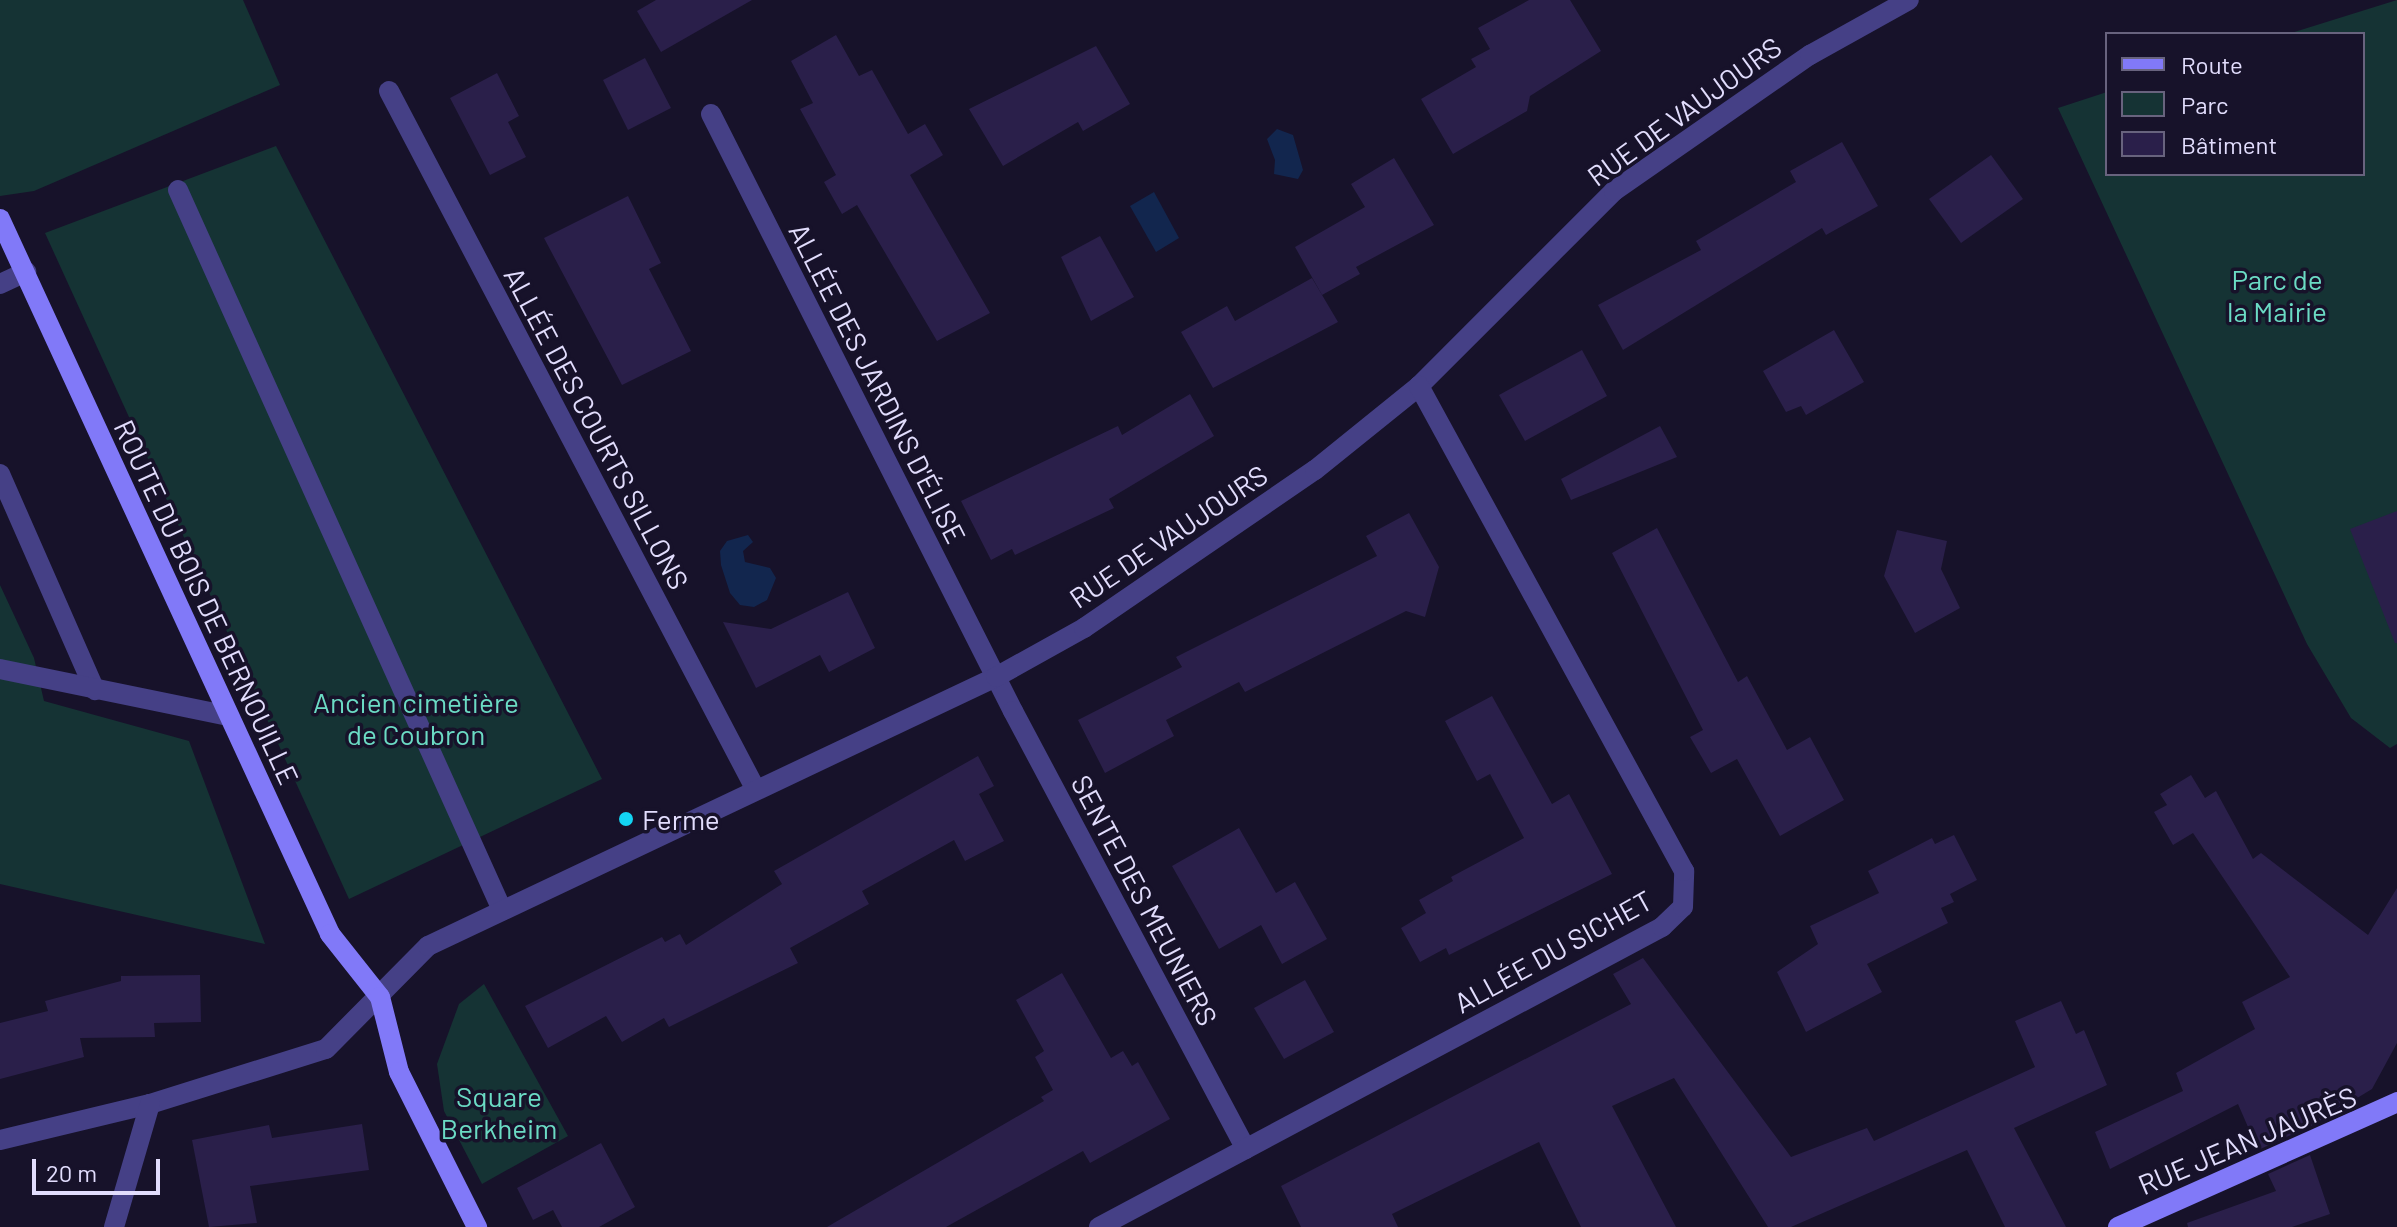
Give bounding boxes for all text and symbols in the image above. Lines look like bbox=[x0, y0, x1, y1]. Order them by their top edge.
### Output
street label: RUE DE VAUJOURS bbox=[1581, 29, 1787, 193]
legend bbox=[2105, 32, 2365, 176]
text: Route bbox=[2181, 50, 2243, 79]
text: Parc bbox=[2181, 90, 2229, 119]
text: Bâtiment bbox=[2181, 130, 2277, 159]
street label: ALLÉE DES JARDINS D'ÉLISE bbox=[783, 218, 973, 548]
street label: ALLÉE DES COURTS SILLONS bbox=[498, 261, 696, 595]
park label: Parc de la Mairie bbox=[2227, 262, 2327, 328]
street label: ROUTE DU BOIS DE BERNOUILLE bbox=[108, 414, 306, 790]
street label: RUE DE VAUJOURS bbox=[1063, 457, 1273, 615]
park label: Ancien cimetière de Coubron bbox=[313, 685, 519, 751]
street label: SENTE DES MEUNIERS bbox=[1065, 769, 1225, 1031]
place label: Ferme bbox=[642, 802, 720, 836]
marker: Ferme bbox=[617, 810, 635, 828]
street label: ALLÉE DU SICHET bbox=[1448, 883, 1658, 1019]
park label: Square Berkheim bbox=[441, 1079, 557, 1145]
street label: RUE JEAN JAURÈS bbox=[2133, 1079, 2361, 1201]
scale bar bbox=[36, 1143, 164, 1193]
text: 20 m bbox=[46, 1158, 97, 1187]

